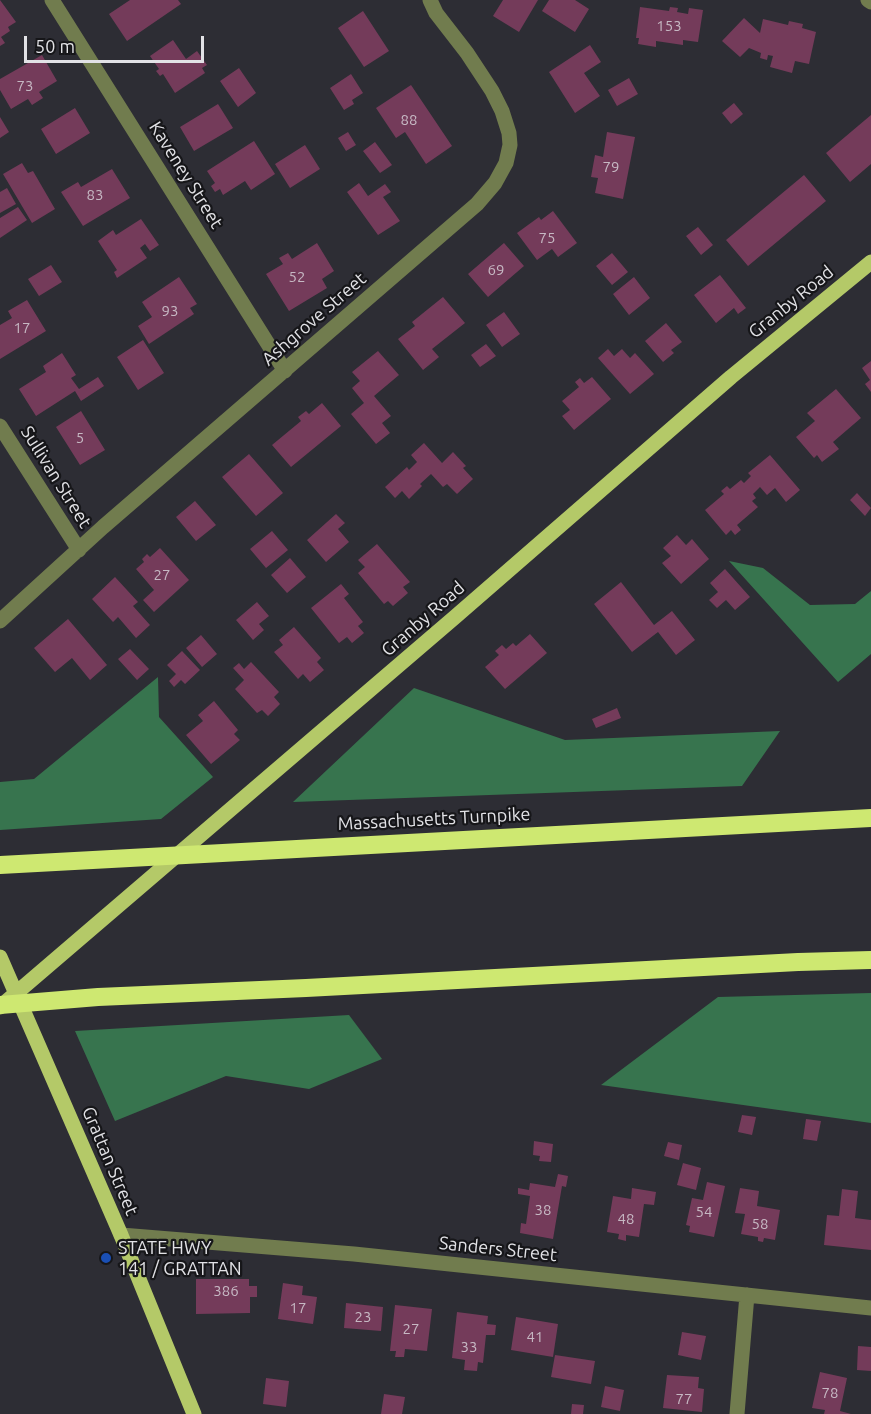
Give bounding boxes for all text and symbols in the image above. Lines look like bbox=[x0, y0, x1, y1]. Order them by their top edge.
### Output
house number: 153 bbox=[656, 17, 682, 35]
scale bar bbox=[27, 24, 207, 62]
text: 50 m bbox=[35, 36, 75, 56]
house number: 73 bbox=[17, 77, 33, 95]
house number: 88 bbox=[401, 111, 417, 129]
street label: Kaveney Street bbox=[144, 117, 228, 233]
house number: 79 bbox=[603, 158, 619, 176]
house number: 83 bbox=[87, 186, 103, 204]
house number: 75 bbox=[539, 229, 555, 247]
house number: 69 bbox=[488, 261, 504, 279]
street label: Granby Road bbox=[744, 261, 838, 343]
street label: Ashgrove Street bbox=[258, 268, 370, 370]
house number: 52 bbox=[289, 268, 305, 286]
house number: 93 bbox=[162, 302, 178, 320]
house number: 17 bbox=[14, 319, 30, 337]
street label: Sullivan Street bbox=[16, 422, 96, 532]
house number: 5 bbox=[76, 429, 84, 447]
house number: 27 bbox=[154, 566, 170, 584]
street label: Granby Road bbox=[377, 577, 469, 661]
street label: Massachusetts Turnpike bbox=[337, 803, 531, 835]
street label: Grattan Street bbox=[77, 1103, 143, 1219]
house number: 38 bbox=[535, 1201, 551, 1219]
house number: 54 bbox=[696, 1203, 712, 1221]
house number: 48 bbox=[618, 1210, 634, 1228]
house number: 58 bbox=[752, 1215, 768, 1233]
street label: Sanders Street bbox=[438, 1232, 558, 1266]
place label: STATE HWY 141 / GRATTAN bbox=[118, 1237, 242, 1280]
marker: STATE HWY 141 / GRATTAN bbox=[99, 1251, 113, 1265]
house number: 386 bbox=[213, 1282, 239, 1300]
house number: 17 bbox=[290, 1299, 306, 1317]
house number: 23 bbox=[355, 1308, 371, 1326]
house number: 27 bbox=[403, 1320, 419, 1338]
house number: 41 bbox=[527, 1328, 543, 1346]
house number: 33 bbox=[461, 1338, 477, 1356]
house number: 78 bbox=[822, 1384, 838, 1402]
house number: 77 bbox=[676, 1390, 692, 1408]

